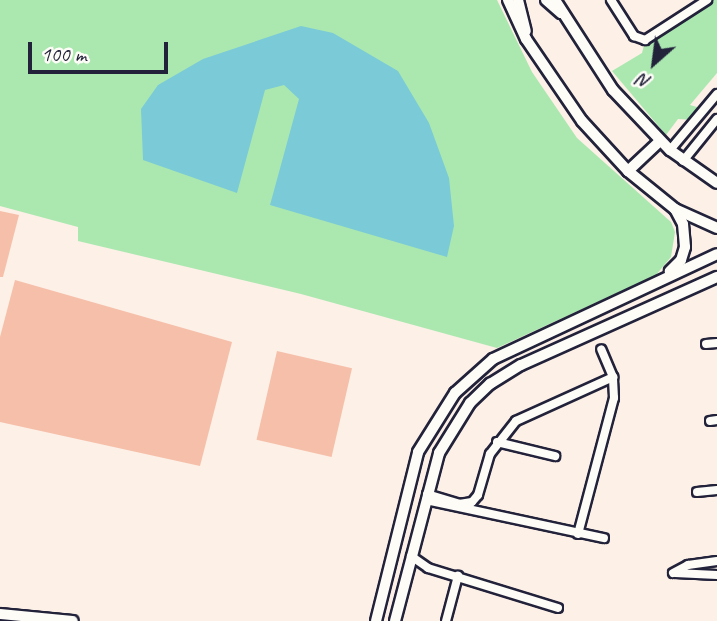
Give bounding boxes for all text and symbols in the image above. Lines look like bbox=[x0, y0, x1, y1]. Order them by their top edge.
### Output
scale bar bbox=[32, 28, 172, 72]
north arrow bbox=[619, 28, 689, 98]
text: 100 m bbox=[41, 41, 86, 67]
text: N bbox=[633, 68, 655, 95]

